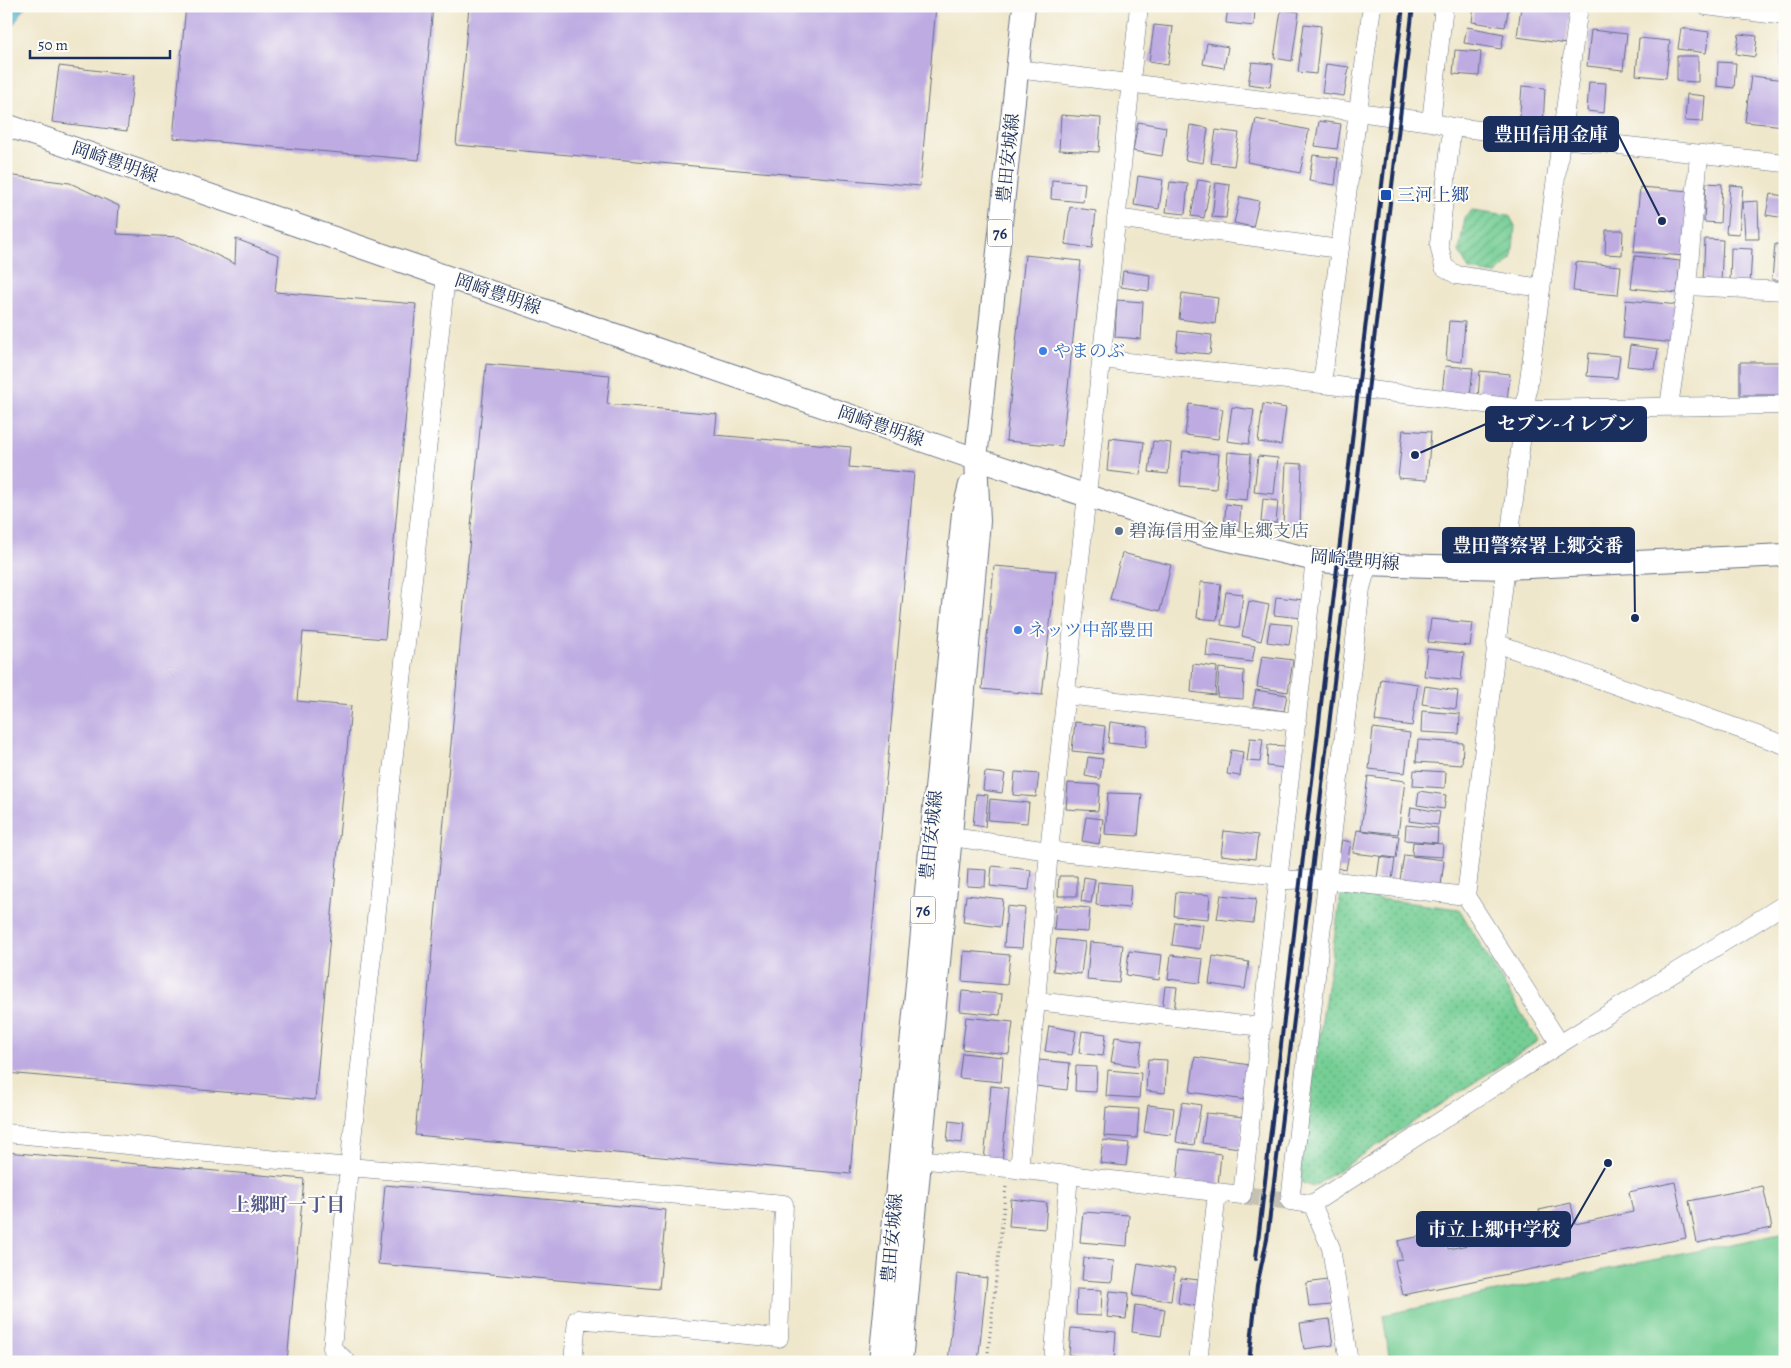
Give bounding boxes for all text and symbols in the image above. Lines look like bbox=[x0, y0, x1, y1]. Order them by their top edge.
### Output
scale bar bbox=[30, 28, 170, 60]
text: 50 m bbox=[38, 35, 68, 55]
street label: 豊田安城線 bbox=[991, 112, 1025, 204]
callout: 豊田信用金庫 bbox=[1484, 117, 1618, 151]
text: 豊田信用金庫 bbox=[1494, 122, 1608, 148]
street label: 岡崎豊明線 bbox=[69, 136, 161, 188]
place label: 三河上郷 bbox=[1397, 183, 1469, 207]
marker: 三河上郷 bbox=[1379, 188, 1393, 202]
road number: 76 bbox=[988, 220, 1012, 247]
street label: 岡崎豊明線 bbox=[452, 268, 544, 320]
place label: やまのぶ bbox=[1053, 339, 1125, 363]
marker: やまのぶ bbox=[1037, 345, 1049, 357]
street label: 岡崎豊明線 bbox=[835, 400, 927, 452]
callout: セブン-イレブン bbox=[1486, 407, 1646, 441]
text: セブン-イレブン bbox=[1497, 411, 1635, 437]
place label: 碧海信用金庫上郷支店 bbox=[1129, 519, 1309, 543]
marker: 碧海信用金庫上郷支店 bbox=[1113, 525, 1125, 537]
callout: 豊田警察署上郷交番 bbox=[1443, 528, 1634, 562]
text: 豊田警察署上郷交番 bbox=[1452, 533, 1624, 559]
street label: 岡崎豊明線 bbox=[1309, 544, 1401, 576]
place label: ネッツ中部豊田 bbox=[1028, 618, 1154, 642]
marker: ネッツ中部豊田 bbox=[1012, 624, 1024, 636]
street label: 豊田安城線 bbox=[914, 789, 948, 881]
road number: 76 bbox=[910, 896, 936, 924]
district label: 上郷町一丁目 bbox=[231, 1192, 345, 1218]
street label: 豊田安城線 bbox=[876, 1192, 908, 1284]
callout: 市立上郷中学校 bbox=[1417, 1212, 1570, 1246]
text: 市立上郷中学校 bbox=[1427, 1217, 1561, 1243]

